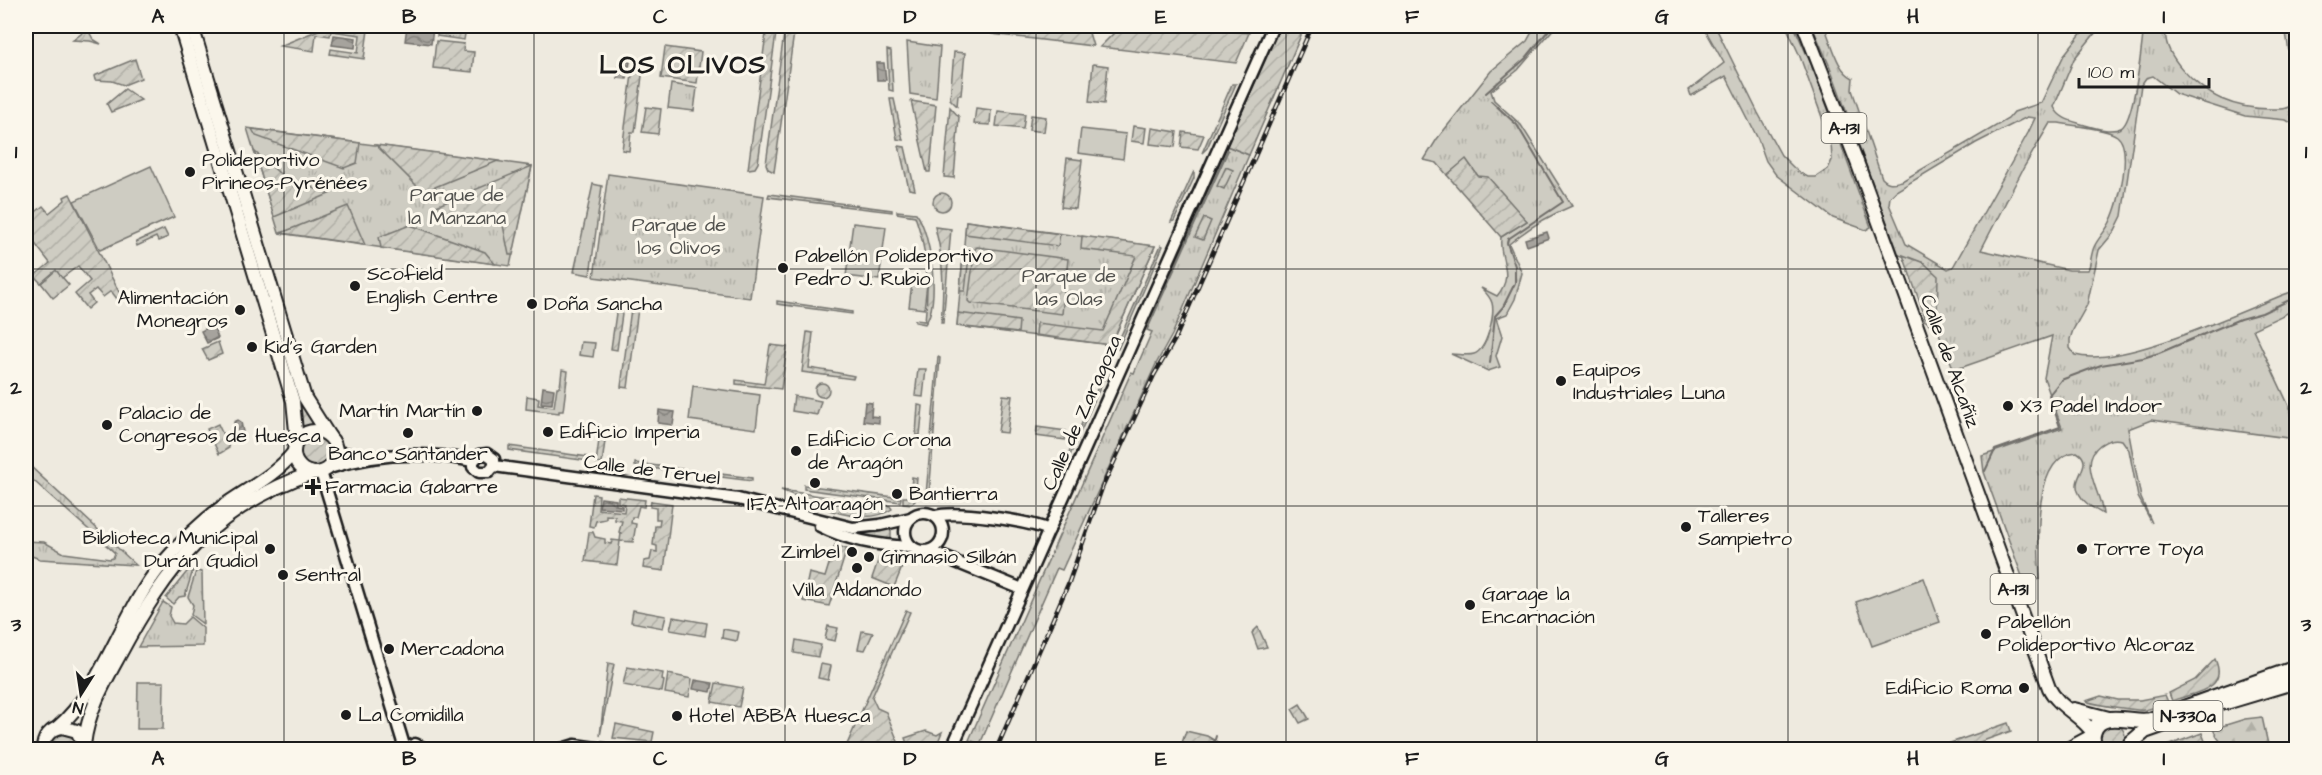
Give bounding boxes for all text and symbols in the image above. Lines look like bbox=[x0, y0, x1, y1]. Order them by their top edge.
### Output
text: A bbox=[152, 3, 165, 31]
text: B bbox=[402, 3, 417, 31]
text: C bbox=[653, 3, 668, 31]
text: D bbox=[904, 3, 917, 31]
text: E bbox=[1155, 3, 1167, 31]
text: F bbox=[1405, 3, 1420, 31]
text: G bbox=[1655, 3, 1669, 31]
text: H bbox=[1907, 3, 1919, 31]
text: I bbox=[2162, 3, 2166, 31]
district label: LOS OLIVOS bbox=[599, 47, 767, 83]
scale bar bbox=[2079, 51, 2210, 89]
text: 100 m bbox=[2088, 60, 2134, 85]
road number: A-131 bbox=[1822, 113, 1866, 143]
text: 1 bbox=[15, 138, 18, 166]
text: 1 bbox=[2305, 138, 2308, 166]
place label: Polideportivo Pirineos-Pyrénées bbox=[202, 146, 367, 198]
marker: Polideportivo Pirineos-Pyrénées bbox=[183, 165, 197, 179]
park label: Parque de la Manzana bbox=[408, 181, 506, 232]
park label: Parque de los Olivos bbox=[632, 211, 726, 262]
place label: Pabellón Polideportivo Pedro J. Rubio bbox=[795, 242, 993, 293]
place label: Scofield English Centre bbox=[367, 260, 498, 312]
marker: Pabellón Polideportivo Pedro J. Rubio bbox=[776, 261, 790, 275]
park label: Parque de las Olas bbox=[1022, 262, 1116, 313]
marker: Scofield English Centre bbox=[348, 279, 362, 293]
place label: Alimentación Monegros bbox=[117, 284, 228, 336]
place label: Doña Sancha bbox=[544, 290, 662, 318]
street label: Calle de Alcañiz bbox=[1913, 290, 1987, 432]
marker: Doña Sancha bbox=[525, 297, 539, 311]
marker: Alimentación Monegros bbox=[233, 303, 247, 317]
street label: Calle de Zaragoza bbox=[1035, 331, 1130, 495]
place label: Kid's Garden bbox=[264, 333, 377, 361]
marker: Kid's Garden bbox=[245, 340, 259, 354]
place label: Equipos Industriales Luna bbox=[1573, 356, 1725, 407]
text: 2 bbox=[9, 374, 22, 402]
marker: Equipos Industriales Luna bbox=[1554, 374, 1568, 388]
text: 2 bbox=[2299, 374, 2312, 402]
place label: X3 Padel Indoor bbox=[2020, 392, 2162, 420]
place label: Martín Martín bbox=[339, 397, 465, 425]
place label: Palacio de Congresos de Huesca bbox=[119, 399, 321, 451]
marker: X3 Padel Indoor bbox=[2001, 399, 2015, 413]
marker: Martín Martín bbox=[470, 404, 484, 418]
marker: Palacio de Congresos de Huesca bbox=[100, 418, 114, 432]
place label: Edificio Imperia bbox=[560, 418, 700, 446]
marker: Edificio Imperia bbox=[541, 425, 555, 439]
marker: Banco Santander bbox=[401, 426, 415, 440]
place label: Edificio Corona de Aragón bbox=[808, 426, 951, 478]
place label: Banco Santander bbox=[328, 440, 488, 468]
marker: Edificio Corona de Aragón bbox=[789, 444, 803, 458]
street label: Calle de Teruel bbox=[582, 448, 722, 492]
place label: Farmacia Gabarre bbox=[325, 473, 498, 501]
marker: IFA Altoaragón bbox=[808, 476, 822, 490]
marker: Farmacia Gabarre bbox=[306, 480, 320, 494]
place label: Bantierra bbox=[909, 480, 998, 508]
marker: Bantierra bbox=[890, 487, 904, 501]
place label: IFA Altoaragón bbox=[747, 490, 883, 519]
place label: Talleres Sampietro bbox=[1698, 502, 1792, 553]
marker: Talleres Sampietro bbox=[1679, 520, 1693, 534]
place label: Biblioteca Municipal Durán Gudiol bbox=[82, 524, 258, 575]
place label: Torre Toya bbox=[2094, 535, 2203, 564]
place label: Zimbel bbox=[781, 538, 840, 566]
marker: Biblioteca Municipal Durán Gudiol bbox=[263, 542, 277, 556]
marker: Torre Toya bbox=[2075, 542, 2089, 556]
place label: Gimnasio Silbán bbox=[881, 543, 1016, 571]
marker: Zimbel bbox=[845, 545, 859, 559]
marker: Gimnasio Silbán bbox=[862, 550, 876, 564]
place label: Sentral bbox=[295, 561, 361, 589]
marker: Villa Aldanondo bbox=[850, 561, 864, 575]
marker: Sentral bbox=[276, 568, 290, 582]
road number: A-131 bbox=[1990, 574, 2036, 604]
place label: Villa Aldanondo bbox=[792, 576, 922, 604]
place label: Garage la Encarnación bbox=[1482, 580, 1595, 631]
marker: Garage la Encarnación bbox=[1463, 598, 1477, 612]
place label: Pabellón Polideportivo Alcoraz bbox=[1998, 608, 2194, 659]
text: 3 bbox=[10, 611, 22, 639]
text: 3 bbox=[2300, 611, 2312, 639]
marker: Pabellón Polideportivo Alcoraz bbox=[1979, 627, 1993, 641]
place label: Mercadona bbox=[401, 635, 504, 663]
marker: Mercadona bbox=[382, 642, 396, 656]
north arrow bbox=[51, 664, 111, 724]
place label: Edificio Roma bbox=[1886, 674, 2012, 702]
marker: Edificio Roma bbox=[2017, 681, 2031, 695]
text: N bbox=[71, 696, 85, 719]
place label: La Comidilla bbox=[358, 701, 464, 729]
road number: N-330a bbox=[2154, 701, 2222, 731]
place label: Hotel ABBA Huesca bbox=[689, 702, 870, 730]
marker: La Comidilla bbox=[339, 708, 353, 722]
marker: Hotel ABBA Huesca bbox=[670, 709, 684, 723]
text: A bbox=[152, 745, 165, 773]
text: B bbox=[402, 745, 417, 773]
text: C bbox=[653, 745, 668, 773]
text: D bbox=[904, 745, 917, 773]
text: E bbox=[1155, 745, 1167, 773]
text: F bbox=[1405, 745, 1420, 773]
text: G bbox=[1655, 745, 1669, 773]
text: H bbox=[1907, 745, 1919, 773]
text: I bbox=[2162, 745, 2166, 773]

